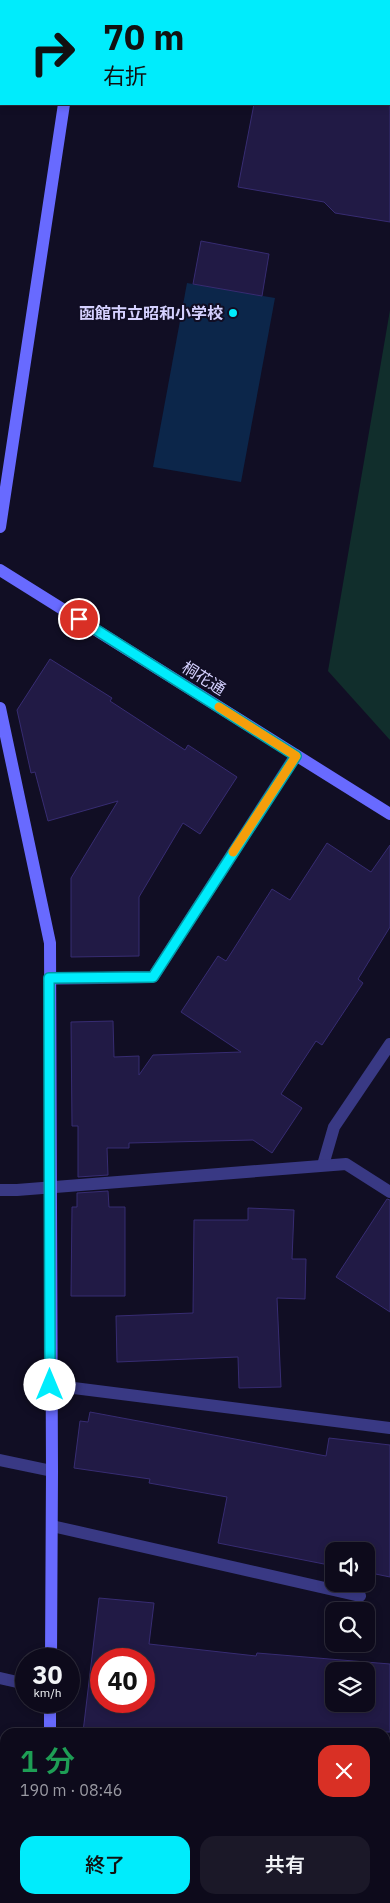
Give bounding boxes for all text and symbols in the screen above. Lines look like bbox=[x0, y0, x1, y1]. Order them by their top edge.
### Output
text: 70 m bbox=[103, 14, 185, 60]
icon: right bbox=[20, 20, 85, 85]
text: 右折 bbox=[103, 61, 147, 90]
place label: 函館市立昭和小学校 bbox=[79, 303, 223, 323]
marker: 函館市立昭和小学校 bbox=[227, 307, 239, 319]
pin bbox=[58, 598, 100, 640]
icon: arrive bbox=[65, 605, 93, 633]
street label: 桐花通 bbox=[178, 657, 230, 699]
position arrow bbox=[23, 1358, 75, 1410]
map controls bbox=[325, 1542, 375, 1712]
button: sound bbox=[325, 1542, 375, 1592]
button: search bbox=[325, 1602, 375, 1652]
speed limit sign: 40 bbox=[90, 1648, 155, 1713]
text: 30 bbox=[32, 1658, 63, 1691]
button: layers bbox=[325, 1662, 375, 1712]
text: km/h bbox=[33, 1685, 62, 1700]
text: 1 分 bbox=[20, 1741, 75, 1780]
button: close bbox=[318, 1745, 370, 1797]
text: 190 m · 08:46 bbox=[20, 1780, 122, 1800]
button: 終了 bbox=[20, 1836, 190, 1894]
button: 共有 bbox=[200, 1836, 370, 1894]

